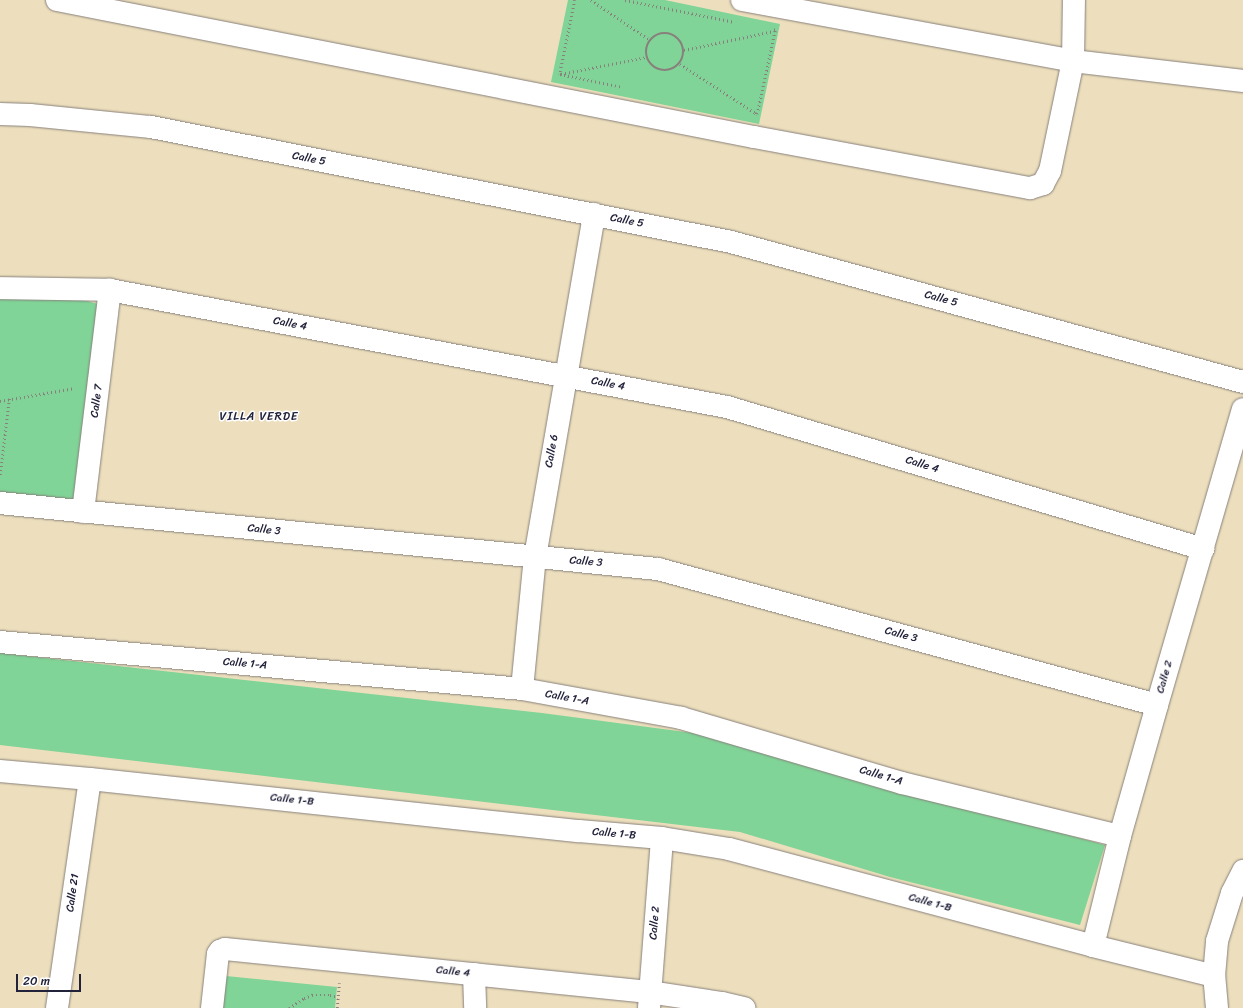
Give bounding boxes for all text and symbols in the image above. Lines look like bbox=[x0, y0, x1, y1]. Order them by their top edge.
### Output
street label: Calle 5 bbox=[291, 149, 327, 169]
street label: Calle 5 bbox=[609, 211, 645, 231]
street label: Calle 5 bbox=[923, 288, 959, 310]
street label: Calle 4 bbox=[272, 314, 308, 334]
street label: Calle 4 bbox=[590, 374, 626, 394]
street label: Calle 7 bbox=[88, 384, 106, 418]
district label: VILLA VERDE bbox=[220, 410, 298, 424]
street label: Calle 6 bbox=[543, 433, 561, 469]
street label: Calle 4 bbox=[904, 454, 940, 476]
street label: Calle 3 bbox=[247, 522, 281, 538]
street label: Calle 3 bbox=[569, 554, 603, 570]
street label: Calle 3 bbox=[883, 624, 919, 646]
street label: Calle 1-A bbox=[222, 655, 268, 673]
street label: Calle 2 bbox=[1154, 659, 1176, 695]
street label: Calle 1-A bbox=[544, 688, 590, 708]
street label: Calle 1-A bbox=[858, 764, 904, 788]
street label: Calle 1-B bbox=[269, 791, 315, 809]
street label: Calle 1-B bbox=[592, 826, 636, 842]
street label: Calle 21 bbox=[64, 873, 82, 913]
street label: Calle 1-B bbox=[907, 891, 953, 915]
street label: Calle 2 bbox=[647, 906, 663, 940]
street label: Calle 4 bbox=[435, 964, 471, 980]
scale bar bbox=[18, 966, 83, 992]
text: 20 m bbox=[23, 970, 50, 992]

